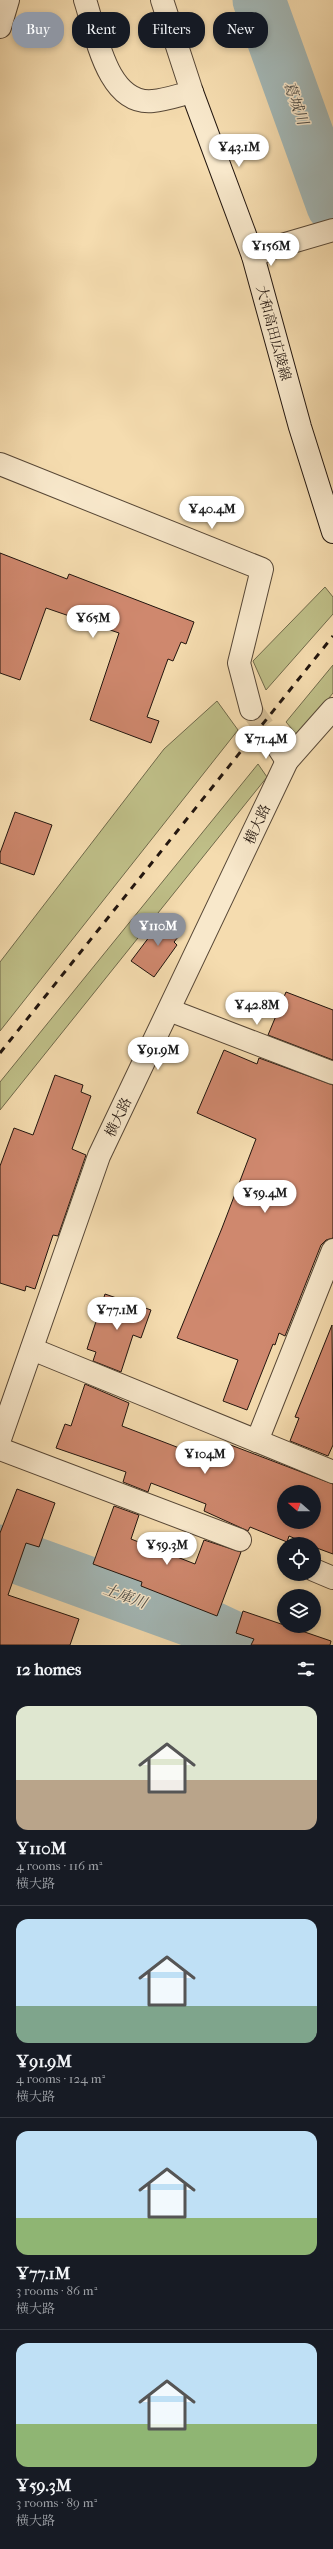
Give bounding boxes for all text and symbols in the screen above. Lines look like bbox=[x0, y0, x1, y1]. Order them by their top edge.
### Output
chip: Buy bbox=[12, 12, 64, 48]
chip: Rent bbox=[72, 12, 130, 48]
chip: Filters bbox=[138, 12, 205, 48]
chip: New bbox=[213, 12, 268, 48]
water label: 葛城川 bbox=[280, 79, 313, 129]
pin: ¥43.1M bbox=[206, 134, 272, 168]
text: ¥43.1M bbox=[218, 139, 260, 154]
pin: ¥156M bbox=[243, 233, 299, 267]
text: ¥156M bbox=[251, 238, 291, 253]
street label: 大和高田広陵線 bbox=[253, 284, 294, 383]
pin: ¥40.4M bbox=[179, 496, 245, 530]
text: ¥40.4M bbox=[188, 501, 236, 516]
pin: ¥65M bbox=[69, 605, 117, 639]
text: ¥65M bbox=[76, 610, 110, 625]
pin: ¥71.4M bbox=[233, 726, 299, 760]
text: ¥71.4M bbox=[244, 731, 288, 746]
street label: 横大路 bbox=[241, 802, 274, 847]
pin: ¥110M bbox=[130, 913, 186, 947]
text: ¥110M bbox=[139, 918, 177, 933]
pin: ¥42.8M bbox=[224, 992, 290, 1026]
text: ¥42.8M bbox=[234, 997, 280, 1012]
pin: ¥91.9M bbox=[125, 1037, 191, 1071]
text: ¥91.9M bbox=[137, 1042, 179, 1057]
street label: 横大路 bbox=[102, 1095, 135, 1140]
pin: ¥59.4M bbox=[232, 1180, 298, 1214]
text: ¥59.4M bbox=[243, 1185, 287, 1200]
pin: ¥77.1M bbox=[84, 1297, 150, 1331]
text: ¥77.1M bbox=[96, 1302, 138, 1317]
pin: ¥104M bbox=[177, 1441, 233, 1475]
text: ¥104M bbox=[184, 1446, 226, 1461]
north arrow bbox=[277, 1485, 321, 1529]
map controls bbox=[277, 1485, 321, 1633]
pin: ¥59.3M bbox=[134, 1532, 200, 1566]
text: ¥59.3M bbox=[146, 1537, 188, 1552]
button: locate bbox=[277, 1537, 321, 1581]
water label: 土庫川 bbox=[101, 1580, 151, 1613]
button: layers bbox=[277, 1589, 321, 1633]
icon: filters bbox=[295, 1658, 317, 1680]
text: 12 homes bbox=[16, 1659, 81, 1679]
icon: home bbox=[131, 1732, 203, 1804]
text: ¥110M bbox=[16, 1838, 66, 1858]
text: 4 rooms · 116 m² bbox=[16, 1858, 102, 1873]
text: 横大路 bbox=[16, 1876, 55, 1891]
icon: home bbox=[131, 1945, 203, 2017]
text: ¥91.9M bbox=[16, 2051, 72, 2071]
text: 4 rooms · 124 m² bbox=[16, 2071, 105, 2086]
text: 横大路 bbox=[16, 2089, 55, 2104]
icon: home bbox=[131, 2157, 203, 2229]
text: ¥77.1M bbox=[16, 2263, 70, 2283]
text: 3 rooms · 86 m² bbox=[16, 2283, 97, 2298]
text: 横大路 bbox=[16, 2301, 55, 2316]
icon: home bbox=[131, 2369, 203, 2441]
text: ¥59.3M bbox=[16, 2475, 71, 2495]
text: 3 rooms · 89 m² bbox=[16, 2495, 97, 2510]
text: 横大路 bbox=[16, 2513, 55, 2528]

